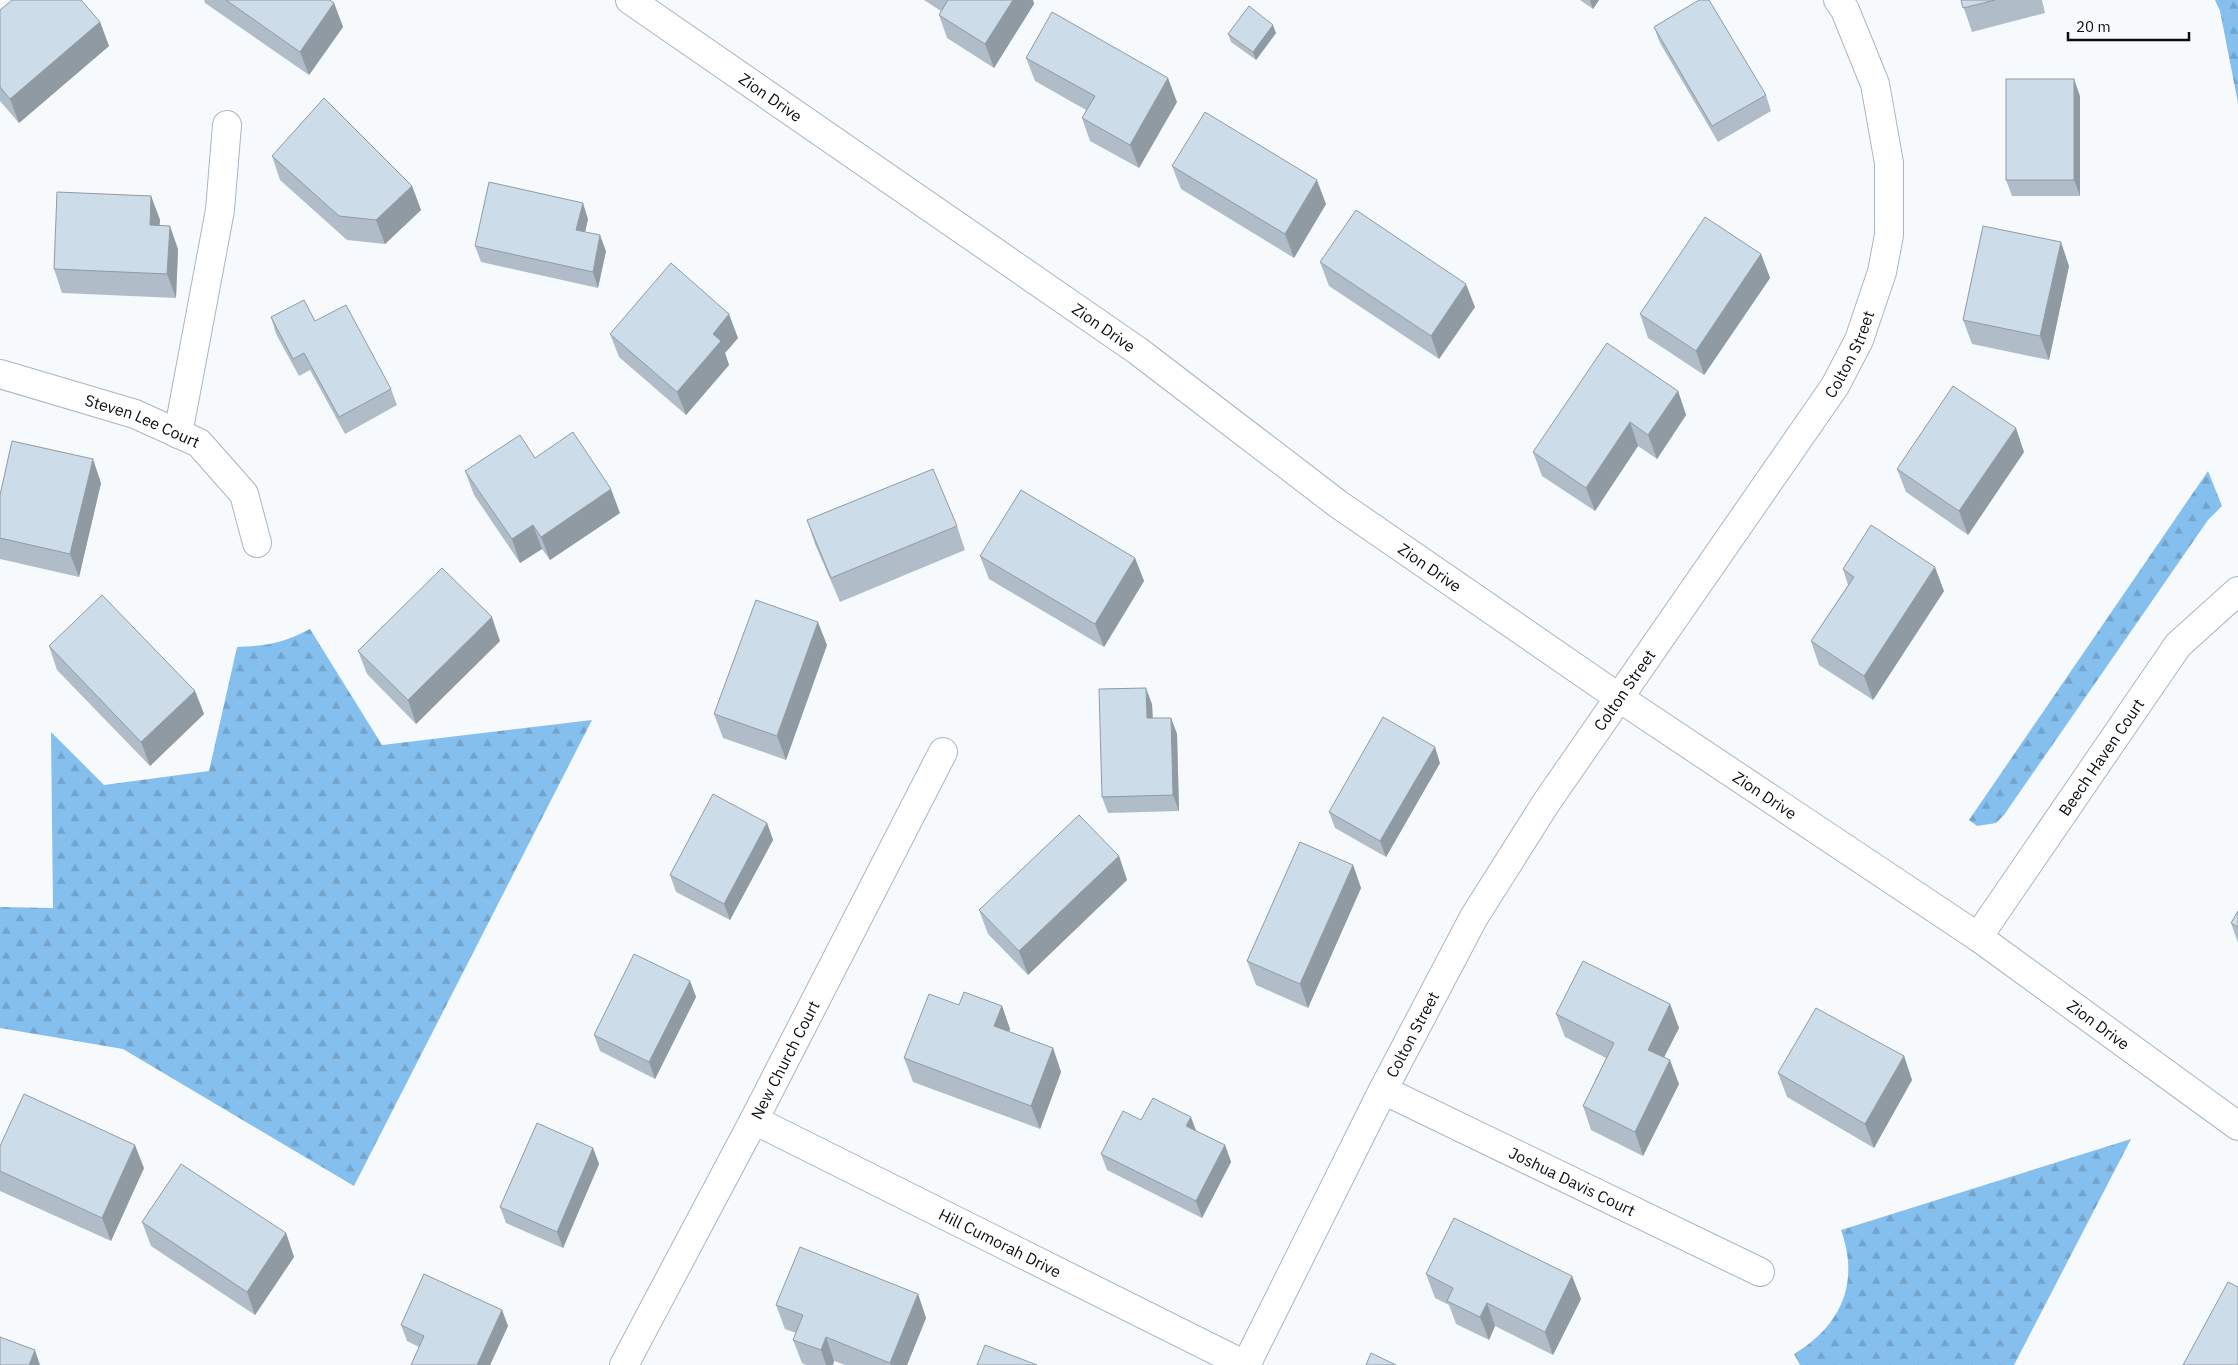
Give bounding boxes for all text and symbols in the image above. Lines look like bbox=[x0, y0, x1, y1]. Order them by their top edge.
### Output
scale bar bbox=[2068, 10, 2189, 42]
text: 20 m bbox=[2076, 17, 2111, 36]
street label: Zion Drive bbox=[735, 68, 806, 126]
street label: Zion Drive bbox=[1068, 299, 1139, 356]
street label: Colton Street bbox=[1820, 308, 1878, 402]
street label: Steven Lee Court bbox=[83, 390, 203, 452]
street label: Zion Drive bbox=[1395, 539, 1466, 596]
street label: Colton Street bbox=[1589, 645, 1659, 735]
street label: Beech Haven Court bbox=[2054, 695, 2148, 820]
street label: Zion Drive bbox=[1729, 767, 1801, 823]
street label: Colton Street bbox=[1381, 988, 1443, 1081]
street label: Zion Drive bbox=[2063, 995, 2134, 1054]
street label: New Church Court bbox=[746, 997, 824, 1122]
street label: Joshua Davis Court bbox=[1506, 1142, 1638, 1220]
street label: Hill Cumorah Drive bbox=[936, 1204, 1065, 1282]

